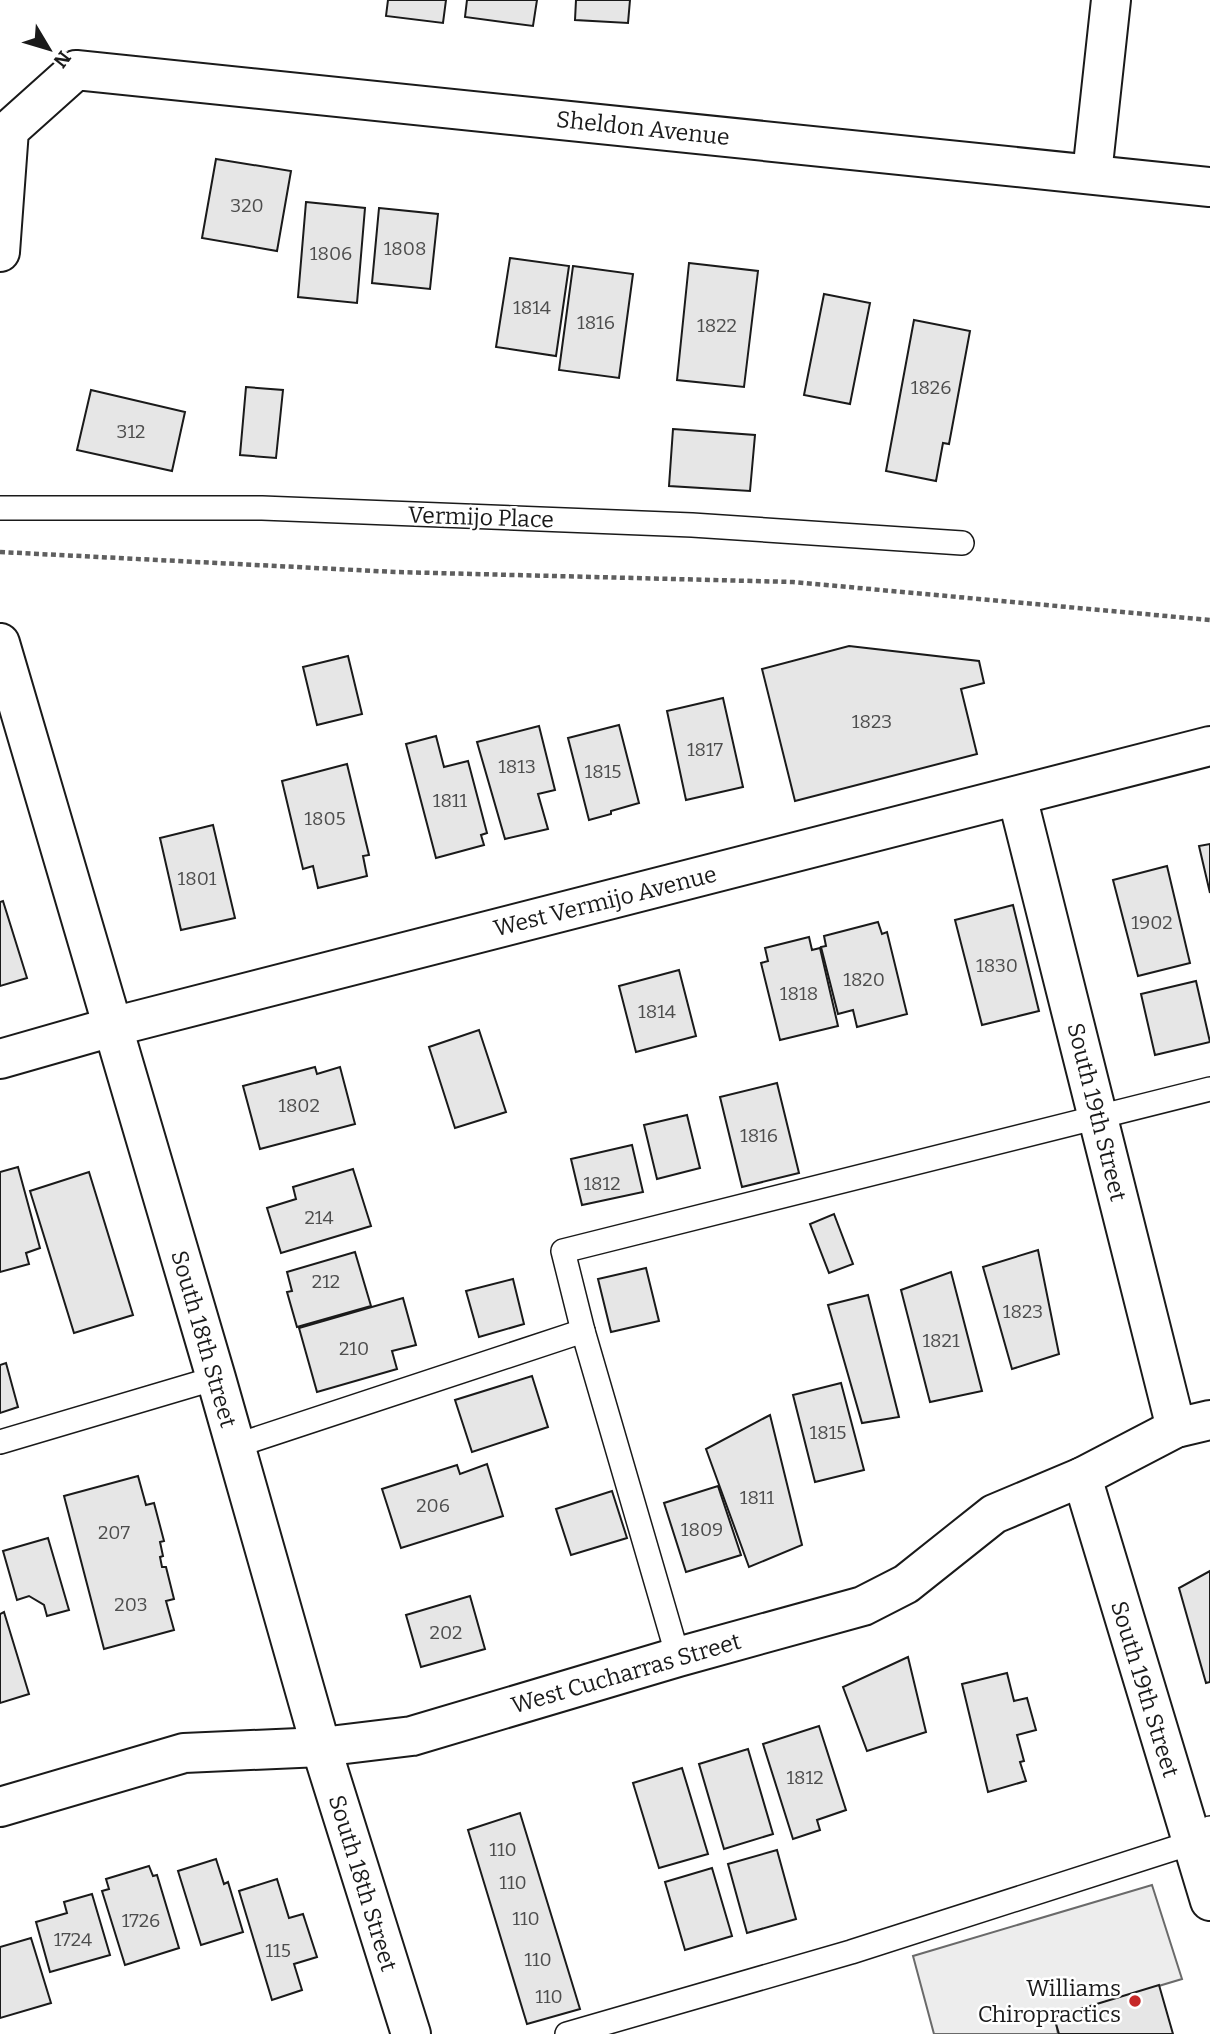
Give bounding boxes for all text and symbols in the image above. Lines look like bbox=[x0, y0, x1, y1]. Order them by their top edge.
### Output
north arrow bbox=[14, 14, 84, 84]
text: N bbox=[48, 46, 76, 72]
street label: Sheldon Avenue bbox=[555, 105, 731, 151]
house number: 320 bbox=[230, 194, 264, 217]
house number: 1808 bbox=[384, 237, 426, 260]
house number: 1806 bbox=[310, 242, 352, 265]
house number: 1814 bbox=[513, 296, 551, 319]
house number: 1816 bbox=[577, 311, 615, 334]
house number: 1822 bbox=[697, 314, 737, 337]
house number: 1826 bbox=[911, 376, 951, 399]
house number: 312 bbox=[117, 420, 145, 443]
street label: Vermijo Place bbox=[408, 500, 554, 534]
house number: 1823 bbox=[852, 710, 892, 733]
house number: 1817 bbox=[687, 738, 724, 761]
house number: 1813 bbox=[498, 755, 536, 778]
house number: 1815 bbox=[585, 760, 622, 783]
house number: 1811 bbox=[433, 789, 468, 812]
house number: 1805 bbox=[304, 807, 346, 830]
street label: West Vermijo Avenue bbox=[491, 860, 719, 942]
house number: 1801 bbox=[178, 867, 217, 890]
house number: 1902 bbox=[1131, 911, 1173, 934]
house number: 1830 bbox=[976, 954, 1018, 977]
house number: 1820 bbox=[843, 968, 885, 991]
house number: 1818 bbox=[780, 982, 818, 1005]
house number: 1814 bbox=[638, 1000, 676, 1023]
street label: South 19th Street bbox=[1061, 1020, 1133, 1204]
house number: 1802 bbox=[278, 1094, 320, 1117]
house number: 1816 bbox=[740, 1124, 778, 1147]
house number: 1812 bbox=[583, 1172, 621, 1195]
house number: 214 bbox=[304, 1206, 334, 1229]
street label: South 18th Street bbox=[165, 1247, 243, 1431]
house number: 212 bbox=[312, 1270, 340, 1293]
house number: 1823 bbox=[1003, 1300, 1043, 1323]
house number: 1821 bbox=[922, 1329, 960, 1352]
house number: 210 bbox=[339, 1337, 369, 1360]
house number: 1815 bbox=[810, 1421, 847, 1444]
house number: 1811 bbox=[740, 1486, 775, 1509]
house number: 206 bbox=[416, 1494, 450, 1517]
house number: 1809 bbox=[681, 1518, 723, 1541]
house number: 207 bbox=[98, 1521, 130, 1544]
house number: 203 bbox=[114, 1593, 148, 1616]
street label: South 19th Street bbox=[1105, 1598, 1185, 1780]
house number: 202 bbox=[430, 1621, 462, 1644]
street label: West Cucharras Street bbox=[508, 1627, 744, 1719]
house number: 1812 bbox=[786, 1766, 824, 1789]
street label: South 18th Street bbox=[323, 1791, 403, 1975]
house number: 110 bbox=[489, 1838, 517, 1861]
house number: 110 bbox=[499, 1871, 527, 1894]
house number: 110 bbox=[512, 1907, 540, 1930]
house number: 1726 bbox=[122, 1909, 160, 1932]
house number: 1724 bbox=[54, 1928, 92, 1951]
house number: 115 bbox=[265, 1939, 291, 1962]
house number: 110 bbox=[524, 1948, 552, 1971]
place label: Williams Chiropractics bbox=[978, 1974, 1121, 2028]
house number: 110 bbox=[535, 1985, 563, 2008]
marker: Williams Chiropractics bbox=[1127, 1993, 1143, 2009]

